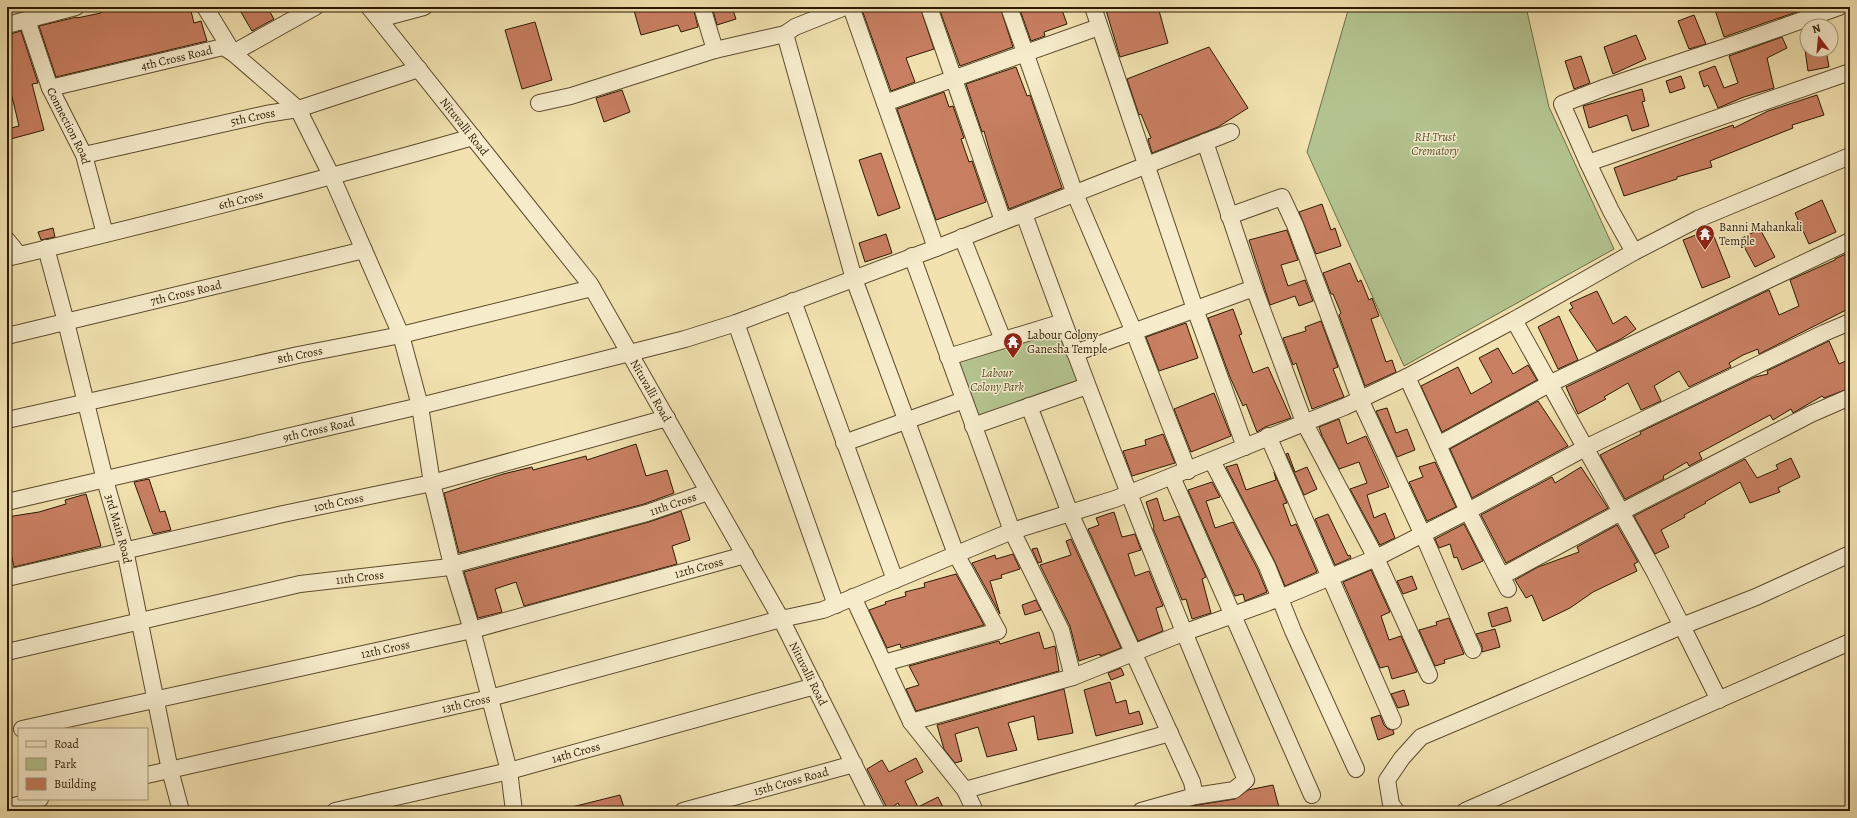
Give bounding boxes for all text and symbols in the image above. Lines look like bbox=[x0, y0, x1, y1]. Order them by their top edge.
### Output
north arrow bbox=[1799, 18, 1839, 58]
text: N bbox=[1810, 21, 1822, 37]
street label: 4th Cross Road bbox=[139, 42, 214, 74]
street label: Connection Road bbox=[43, 84, 94, 166]
street label: Nituvalli Road bbox=[436, 94, 493, 159]
street label: 5th Cross bbox=[229, 105, 276, 130]
park label: RH Trust Crematory bbox=[1411, 129, 1459, 159]
street label: 6th Cross bbox=[217, 186, 265, 213]
place label: Banni Mahankali Temple bbox=[1719, 219, 1803, 249]
temple icon: Banni Mahankali Temple bbox=[1694, 223, 1716, 251]
street label: 7th Cross Road bbox=[149, 276, 224, 309]
place label: Labour Colony Ganesha Temple bbox=[1027, 327, 1107, 357]
temple icon: Labour Colony Ganesha Temple bbox=[1002, 331, 1024, 359]
street label: 8th Cross bbox=[276, 342, 324, 367]
street label: Nituvalli Road bbox=[627, 356, 675, 425]
park label: Labour Colony Park bbox=[970, 365, 1024, 395]
street label: 9th Cross Road bbox=[281, 413, 357, 446]
street label: 10th Cross bbox=[312, 489, 365, 515]
street label: 11th Cross bbox=[648, 489, 699, 519]
street label: 3rd Main Road bbox=[101, 492, 136, 565]
street label: 12th Cross bbox=[673, 553, 725, 582]
street label: 11th Cross bbox=[335, 567, 385, 588]
street label: 12th Cross bbox=[359, 636, 412, 662]
street label: Nituvalli Road bbox=[786, 639, 831, 709]
street label: 13th Cross bbox=[440, 690, 492, 717]
legend bbox=[18, 728, 148, 800]
text: Road bbox=[54, 736, 80, 752]
street label: 14th Cross bbox=[550, 738, 602, 767]
text: Park bbox=[54, 756, 77, 772]
street label: 15th Cross Road bbox=[752, 763, 831, 799]
text: Building bbox=[54, 776, 96, 792]

